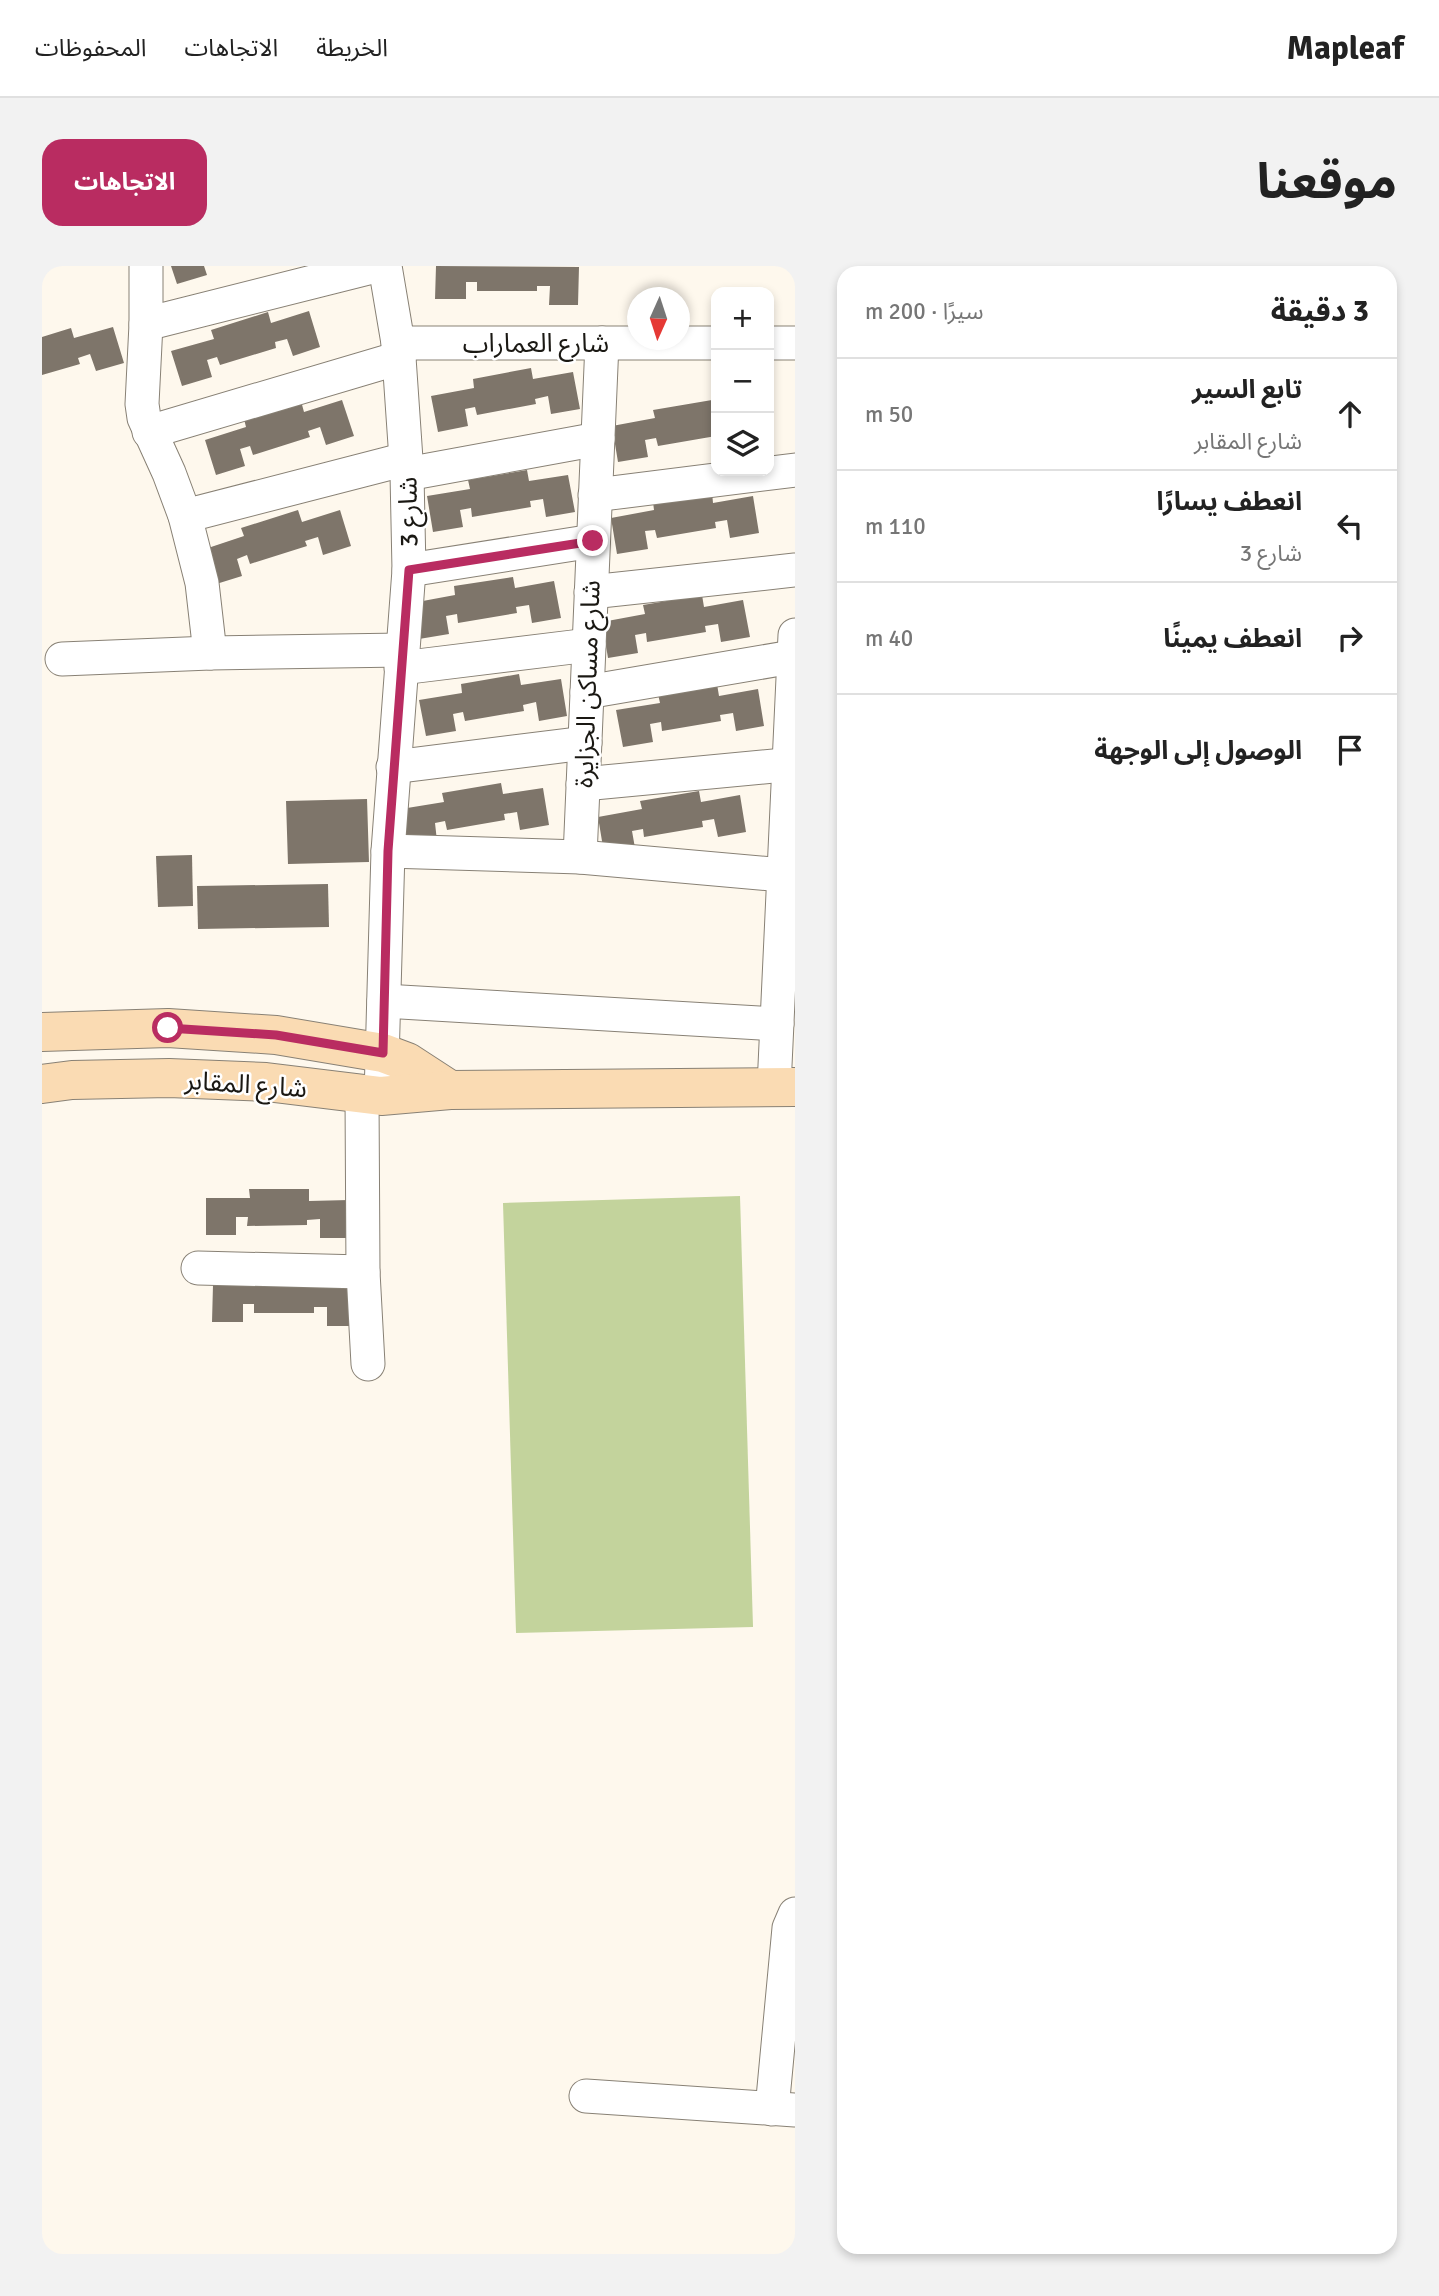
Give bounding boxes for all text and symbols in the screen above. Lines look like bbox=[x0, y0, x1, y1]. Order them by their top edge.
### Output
text: Mapleaf bbox=[1287, 28, 1404, 69]
text: المحفوظات bbox=[35, 33, 146, 63]
text: الاتجاهات bbox=[184, 33, 278, 63]
text: الخريطة bbox=[316, 33, 388, 63]
button: الاتجاهات bbox=[42, 139, 207, 226]
text: موقعنا bbox=[1257, 152, 1397, 212]
north arrow bbox=[627, 287, 690, 350]
map controls bbox=[711, 287, 774, 476]
button: + bbox=[711, 287, 774, 350]
text: 3 دقيقة bbox=[1271, 293, 1369, 330]
text: سيرًا · 200 m bbox=[865, 297, 983, 326]
street label: شارع العماراب bbox=[463, 328, 609, 362]
button: − bbox=[711, 350, 774, 413]
text: تابع السير bbox=[1192, 374, 1302, 406]
icon: ahead bbox=[1331, 395, 1369, 433]
text: 50 m bbox=[865, 400, 913, 429]
button: layers bbox=[711, 413, 774, 476]
text: شارع المقابر bbox=[1194, 427, 1302, 456]
street label: شارع 3 bbox=[392, 476, 428, 547]
text: انعطف يسارًا bbox=[1157, 486, 1302, 518]
icon: left bbox=[1331, 507, 1369, 545]
text: 110 m bbox=[865, 512, 926, 541]
route end bbox=[577, 525, 608, 556]
text: شارع 3 bbox=[1240, 539, 1302, 568]
street label: شارع مساكن الجزايرة bbox=[568, 580, 610, 789]
icon: right bbox=[1331, 619, 1369, 657]
text: انعطف يمينًا bbox=[1163, 623, 1302, 655]
text: 40 m bbox=[865, 624, 913, 653]
icon: arrive bbox=[1331, 731, 1369, 769]
text: الوصول إلى الوجهة bbox=[1094, 735, 1302, 767]
route start bbox=[152, 1012, 183, 1043]
street label: شارع المقابر bbox=[183, 1065, 308, 1107]

